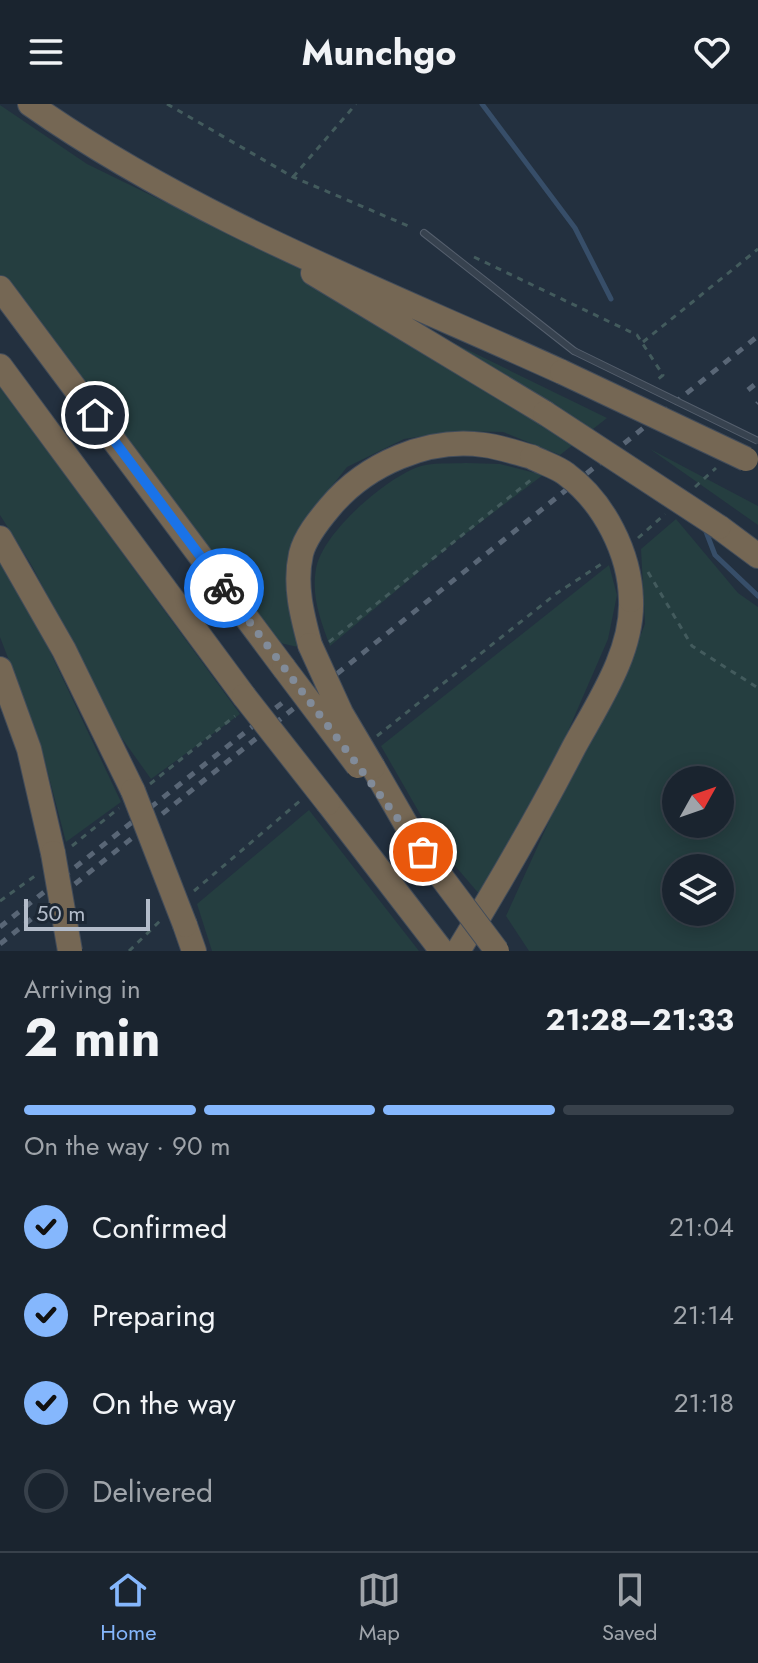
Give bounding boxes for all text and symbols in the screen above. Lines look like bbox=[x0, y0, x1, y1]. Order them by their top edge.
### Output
text: Munchgo bbox=[302, 26, 456, 78]
icon: menu bbox=[24, 30, 68, 74]
icon: heart bbox=[690, 30, 734, 74]
pin bbox=[61, 381, 129, 449]
icon: home bbox=[73, 393, 117, 437]
courier bbox=[184, 548, 264, 628]
icon: bike bbox=[202, 566, 246, 610]
north arrow bbox=[662, 766, 734, 838]
map controls bbox=[662, 766, 734, 926]
pin bbox=[389, 818, 457, 886]
icon: bag bbox=[401, 830, 445, 874]
button: layers bbox=[662, 854, 734, 926]
scale bar bbox=[24, 895, 150, 931]
text: 50 m bbox=[36, 897, 85, 929]
text: Arriving in bbox=[24, 970, 141, 1008]
text: 21:28–21:33 bbox=[546, 998, 734, 1041]
text: 2 min bbox=[24, 1000, 161, 1076]
text: On the way · 90 m bbox=[24, 1127, 231, 1165]
icon: check bbox=[24, 1205, 68, 1249]
text: Confirmed bbox=[92, 1206, 227, 1249]
text: 21:04 bbox=[669, 1208, 734, 1246]
icon: check bbox=[24, 1293, 68, 1337]
text: Preparing bbox=[92, 1294, 216, 1337]
text: 21:14 bbox=[673, 1296, 734, 1334]
icon: check bbox=[24, 1381, 68, 1425]
text: On the way bbox=[92, 1382, 236, 1425]
text: 21:18 bbox=[674, 1384, 734, 1422]
text: Delivered bbox=[92, 1470, 213, 1513]
tab: Home bbox=[100, 1568, 157, 1648]
tab: Map bbox=[357, 1568, 401, 1648]
tab: Saved bbox=[602, 1568, 658, 1648]

